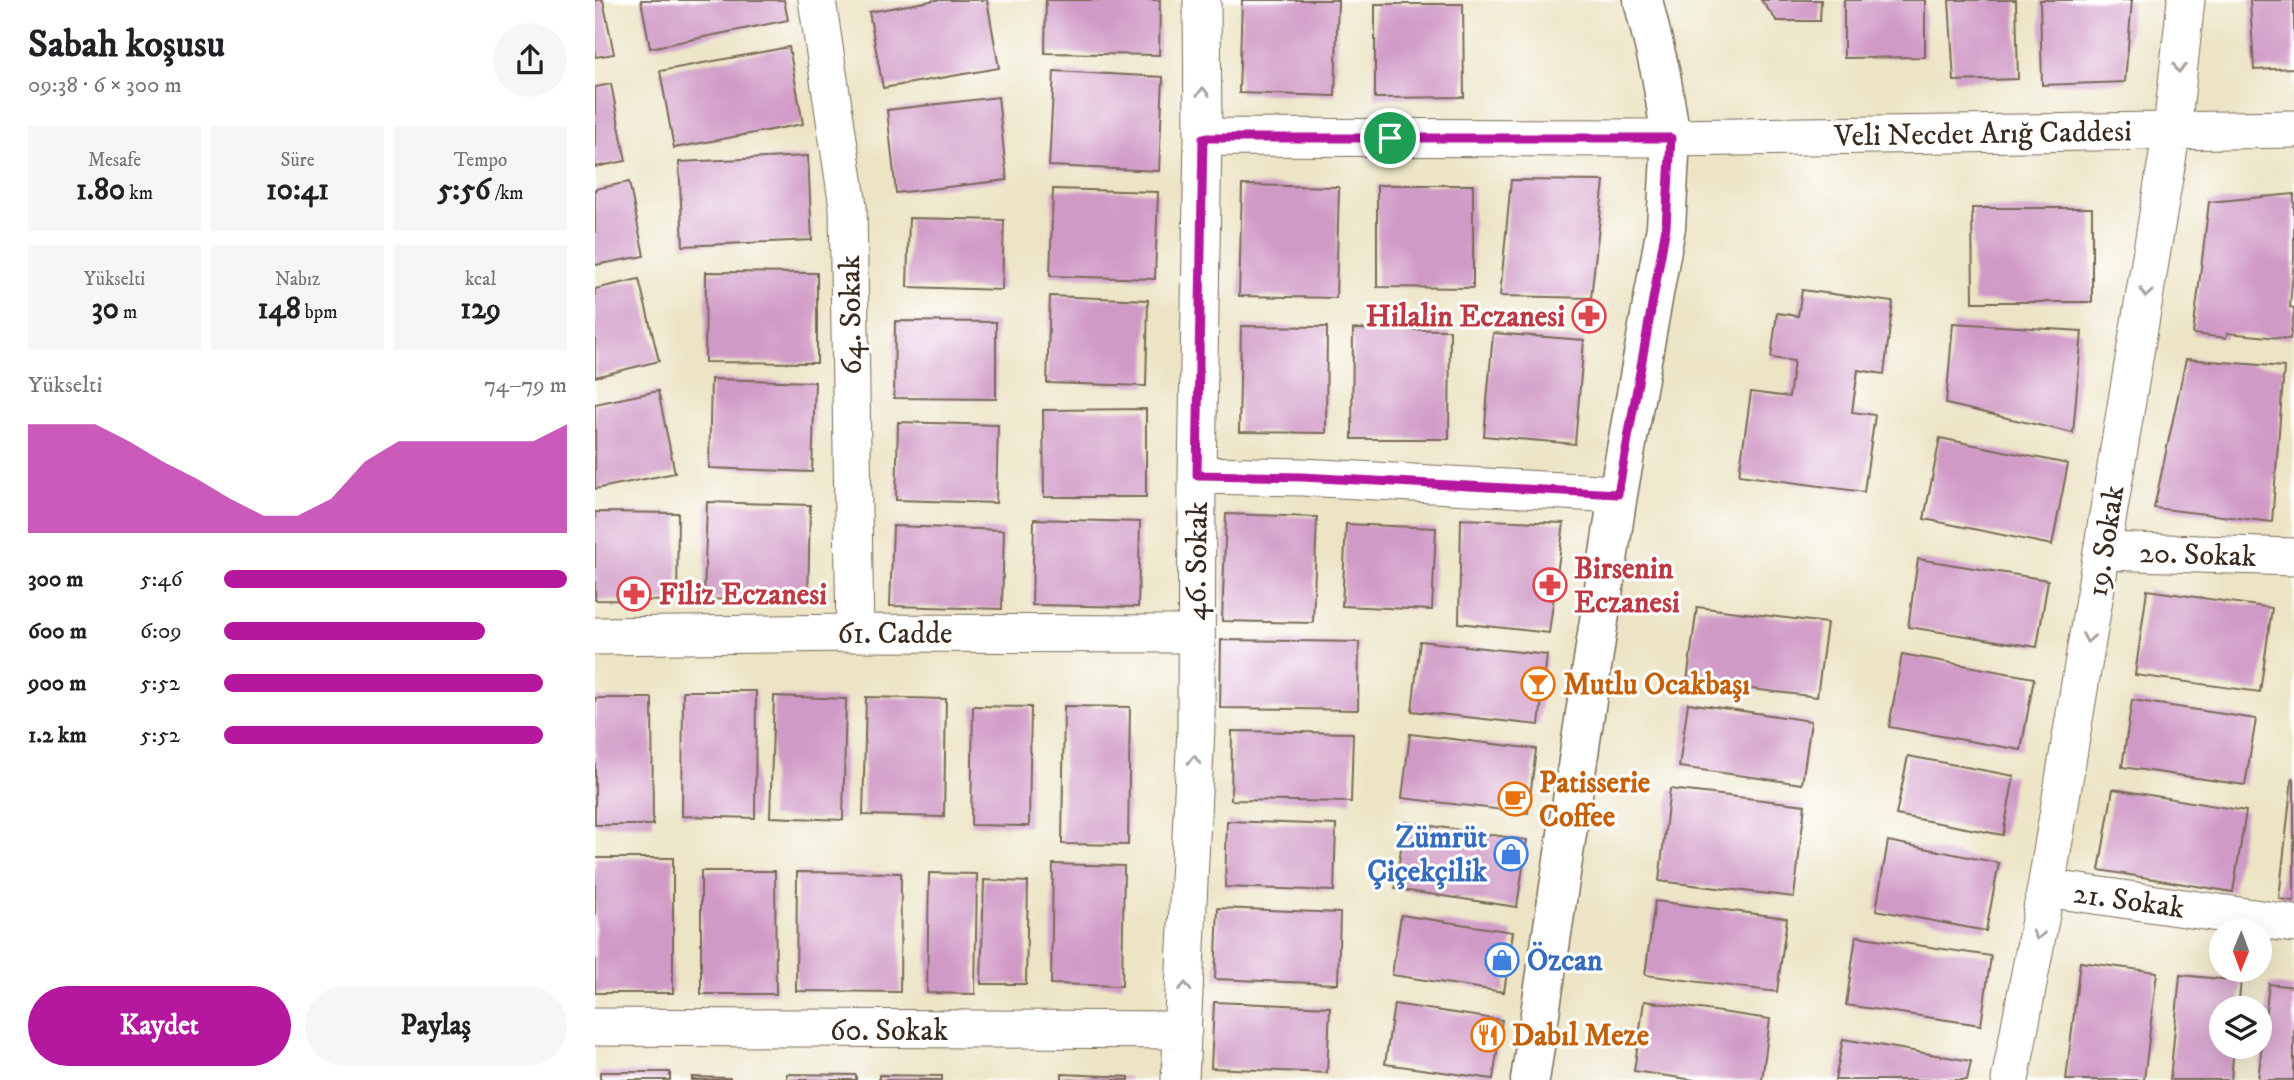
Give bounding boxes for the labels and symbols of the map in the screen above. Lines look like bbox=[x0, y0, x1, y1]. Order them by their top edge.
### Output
one-way arrow bbox=[2172, 63, 2187, 74]
one-way arrow bbox=[1195, 86, 1211, 96]
pin bbox=[1360, 108, 1420, 168]
street label: Veli Necdet Arığ Caddesi bbox=[1833, 113, 2132, 156]
street label: 64. Sokak bbox=[832, 255, 871, 375]
one-way arrow bbox=[2139, 287, 2154, 299]
pharmacy icon: Hilalin Eczanesi bbox=[1570, 297, 1608, 335]
place label: Hilalin Eczanesi bbox=[1366, 299, 1565, 336]
street label: 19. Sokak bbox=[2079, 483, 2134, 600]
street label: 46. Sokak bbox=[1178, 501, 1217, 621]
street label: 20. Sokak bbox=[2139, 535, 2257, 576]
place label: Birsenin Eczanesi bbox=[1574, 551, 1680, 622]
pharmacy icon: Birsenin Eczanesi bbox=[1531, 566, 1569, 604]
pharmacy icon: Filiz Eczanesi bbox=[615, 575, 653, 613]
place label: Filiz Eczanesi bbox=[659, 577, 827, 614]
street label: 61. Cadde bbox=[837, 616, 953, 653]
one-way arrow bbox=[2081, 632, 2096, 644]
bar icon: Mutlu Ocakbaşı bbox=[1519, 665, 1557, 703]
place label: Mutlu Ocakbaşı bbox=[1563, 667, 1750, 704]
one-way arrow bbox=[1187, 754, 1202, 765]
place label: Patisserie Coffee bbox=[1539, 765, 1651, 836]
cafe icon: Patisserie Coffee bbox=[1496, 780, 1534, 818]
place label: Zümrüt Çiçekçilik bbox=[1367, 820, 1488, 891]
shop icon: Zümrüt Çiçekçilik bbox=[1492, 835, 1530, 873]
street label: 21. Sokak bbox=[2071, 875, 2187, 928]
north arrow bbox=[2209, 919, 2271, 982]
one-way arrow bbox=[2031, 929, 2046, 941]
shop icon: Özcan bbox=[1483, 941, 1521, 979]
place label: Özcan bbox=[1527, 941, 1603, 980]
one-way arrow bbox=[1177, 982, 1192, 993]
street label: 60. Sokak bbox=[830, 1013, 948, 1050]
restaurant icon: Dabıl Meze bbox=[1469, 1016, 1507, 1054]
place label: Dabıl Meze bbox=[1512, 1018, 1650, 1055]

